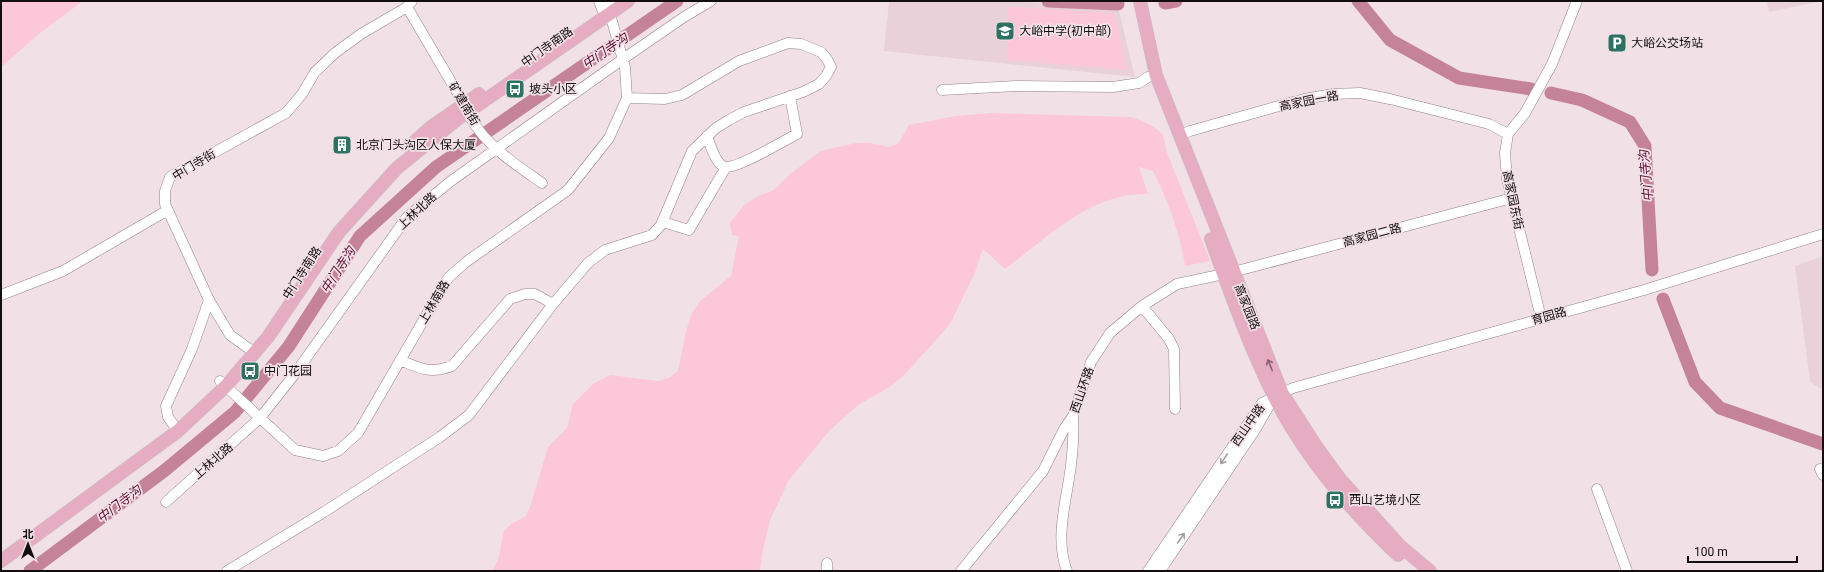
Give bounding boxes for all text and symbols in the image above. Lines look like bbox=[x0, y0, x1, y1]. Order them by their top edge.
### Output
school or university icon: 大峪中学(初中部) bbox=[994, 20, 1016, 42]
street label: 中门寺南路 bbox=[518, 24, 576, 70]
place label: 大峪中学(初中部) bbox=[1019, 24, 1111, 38]
water label: 中门寺沟 bbox=[579, 29, 632, 72]
parking icon: 大峪公交场站 bbox=[1606, 32, 1628, 54]
place label: 大峪公交场站 bbox=[1631, 36, 1703, 50]
bus stop icon: 坡头小区 bbox=[504, 78, 526, 100]
street label: 矿建南街 bbox=[446, 80, 482, 128]
place label: 坡头小区 bbox=[529, 82, 577, 96]
street label: 高家园一路 bbox=[1278, 88, 1340, 114]
building icon: 北京门头沟区人保大厦 bbox=[331, 134, 353, 156]
place label: 北京门头沟区人保大厦 bbox=[356, 138, 476, 152]
street label: 中门寺街 bbox=[170, 147, 218, 183]
water label: 中门寺沟 bbox=[1636, 147, 1656, 203]
street label: 高家园东街 bbox=[1500, 169, 1526, 231]
street label: 上林北路 bbox=[395, 190, 439, 232]
street label: 高家园二路 bbox=[1341, 220, 1403, 250]
water label: 中门寺沟 bbox=[318, 242, 360, 296]
street label: 中门寺南路 bbox=[280, 244, 324, 302]
street label: 上林南路 bbox=[416, 278, 452, 326]
street label: 高家园路 bbox=[1232, 282, 1262, 332]
street label: 育园路 bbox=[1530, 304, 1568, 328]
bus stop icon: 中门花园 bbox=[239, 360, 261, 382]
one-way arrow bbox=[1266, 360, 1274, 372]
place label: 中门花园 bbox=[264, 364, 312, 378]
street label: 西山环路 bbox=[1068, 365, 1096, 415]
street label: 西山中路 bbox=[1228, 401, 1268, 449]
street label: 上林北路 bbox=[190, 440, 236, 482]
one-way arrow bbox=[1220, 453, 1229, 464]
water label: 中门寺沟 bbox=[94, 481, 146, 526]
bus stop icon: 西山艺境小区 bbox=[1324, 489, 1346, 511]
place label: 西山艺境小区 bbox=[1349, 493, 1421, 507]
north arrow bbox=[8, 524, 48, 564]
text: 北 bbox=[23, 528, 34, 541]
one-way arrow bbox=[1177, 533, 1185, 544]
scale bar bbox=[1688, 538, 1797, 564]
text: 100 m bbox=[1694, 545, 1728, 559]

